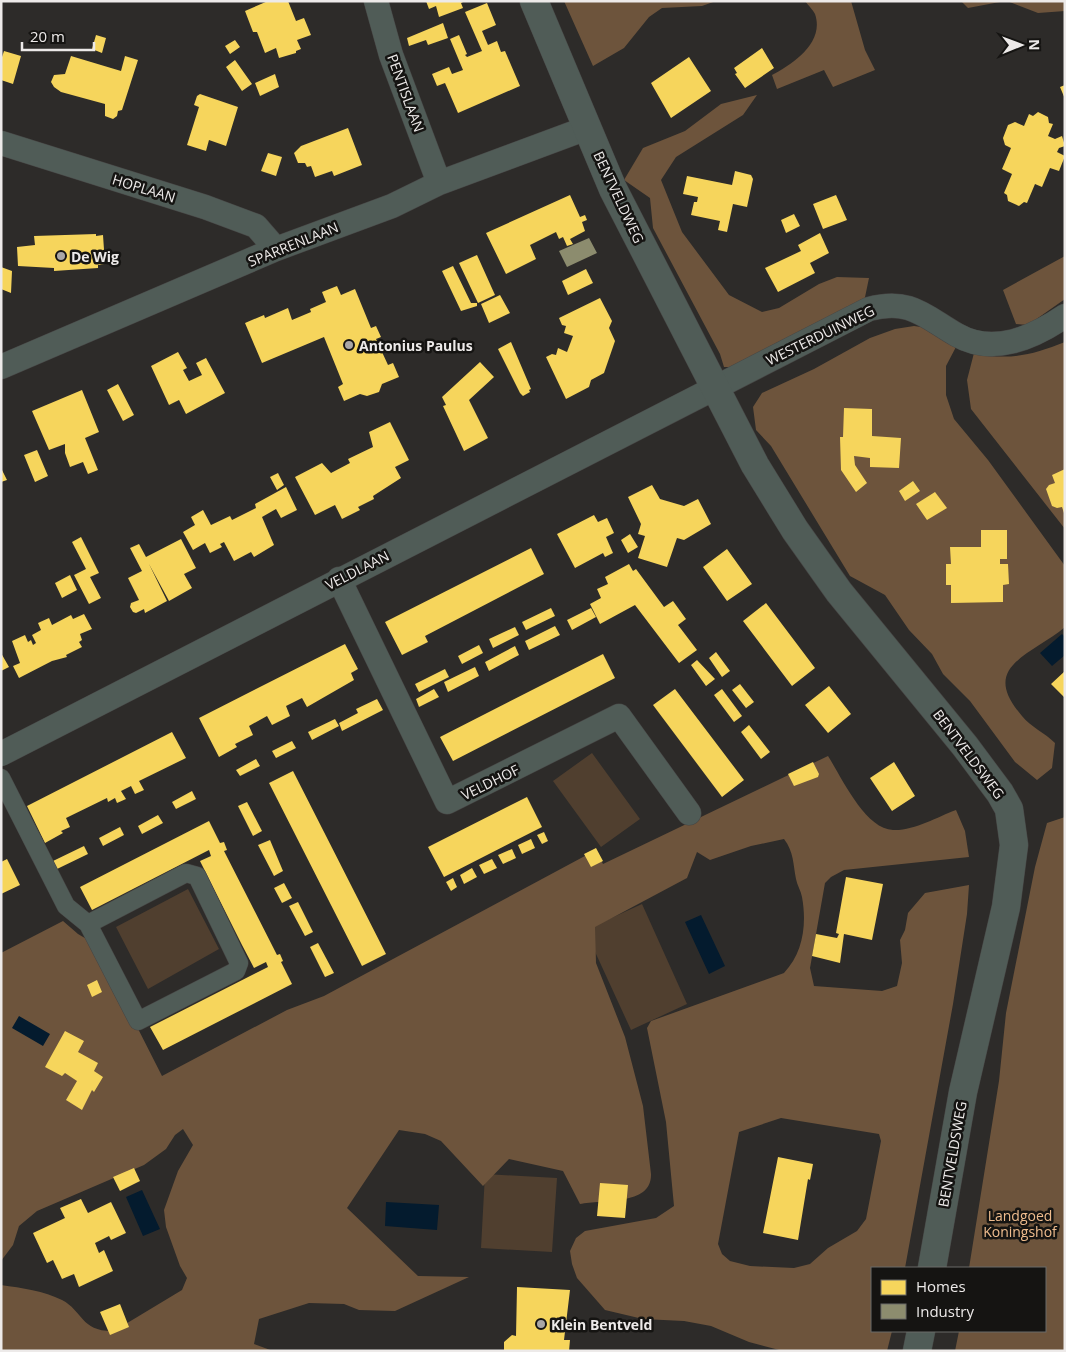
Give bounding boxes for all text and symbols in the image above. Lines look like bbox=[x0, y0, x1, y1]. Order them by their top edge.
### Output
scale bar bbox=[22, 20, 95, 52]
north arrow bbox=[996, 20, 1046, 70]
text: 20 m bbox=[30, 26, 65, 46]
text: N bbox=[1025, 39, 1044, 51]
street label: PENTISLAAN bbox=[383, 51, 429, 135]
street label: BENTVELDWEG bbox=[589, 148, 649, 246]
street label: HOPLAAN bbox=[110, 169, 178, 207]
street label: SPARRENLAAN bbox=[245, 217, 341, 271]
place label: De Wig bbox=[71, 247, 119, 266]
marker: De Wig bbox=[55, 250, 67, 262]
street label: WESTERDUINWEG bbox=[763, 301, 877, 369]
place label: Antonius Paulus bbox=[359, 336, 473, 355]
marker: Antonius Paulus bbox=[343, 339, 355, 351]
street label: VELDLAAN bbox=[322, 546, 392, 594]
street label: BENTVELDSWEG bbox=[929, 705, 1009, 803]
street label: VELDHOF bbox=[458, 760, 522, 804]
street label: BENTVELDSWEG bbox=[933, 1100, 971, 1208]
park label: Landgoed Koningshof bbox=[983, 1206, 1058, 1241]
legend bbox=[871, 1267, 1046, 1332]
text: Homes bbox=[916, 1276, 966, 1296]
text: Industry bbox=[916, 1301, 974, 1321]
place label: Klein Bentveld bbox=[551, 1315, 652, 1334]
marker: Klein Bentveld bbox=[535, 1318, 547, 1330]

